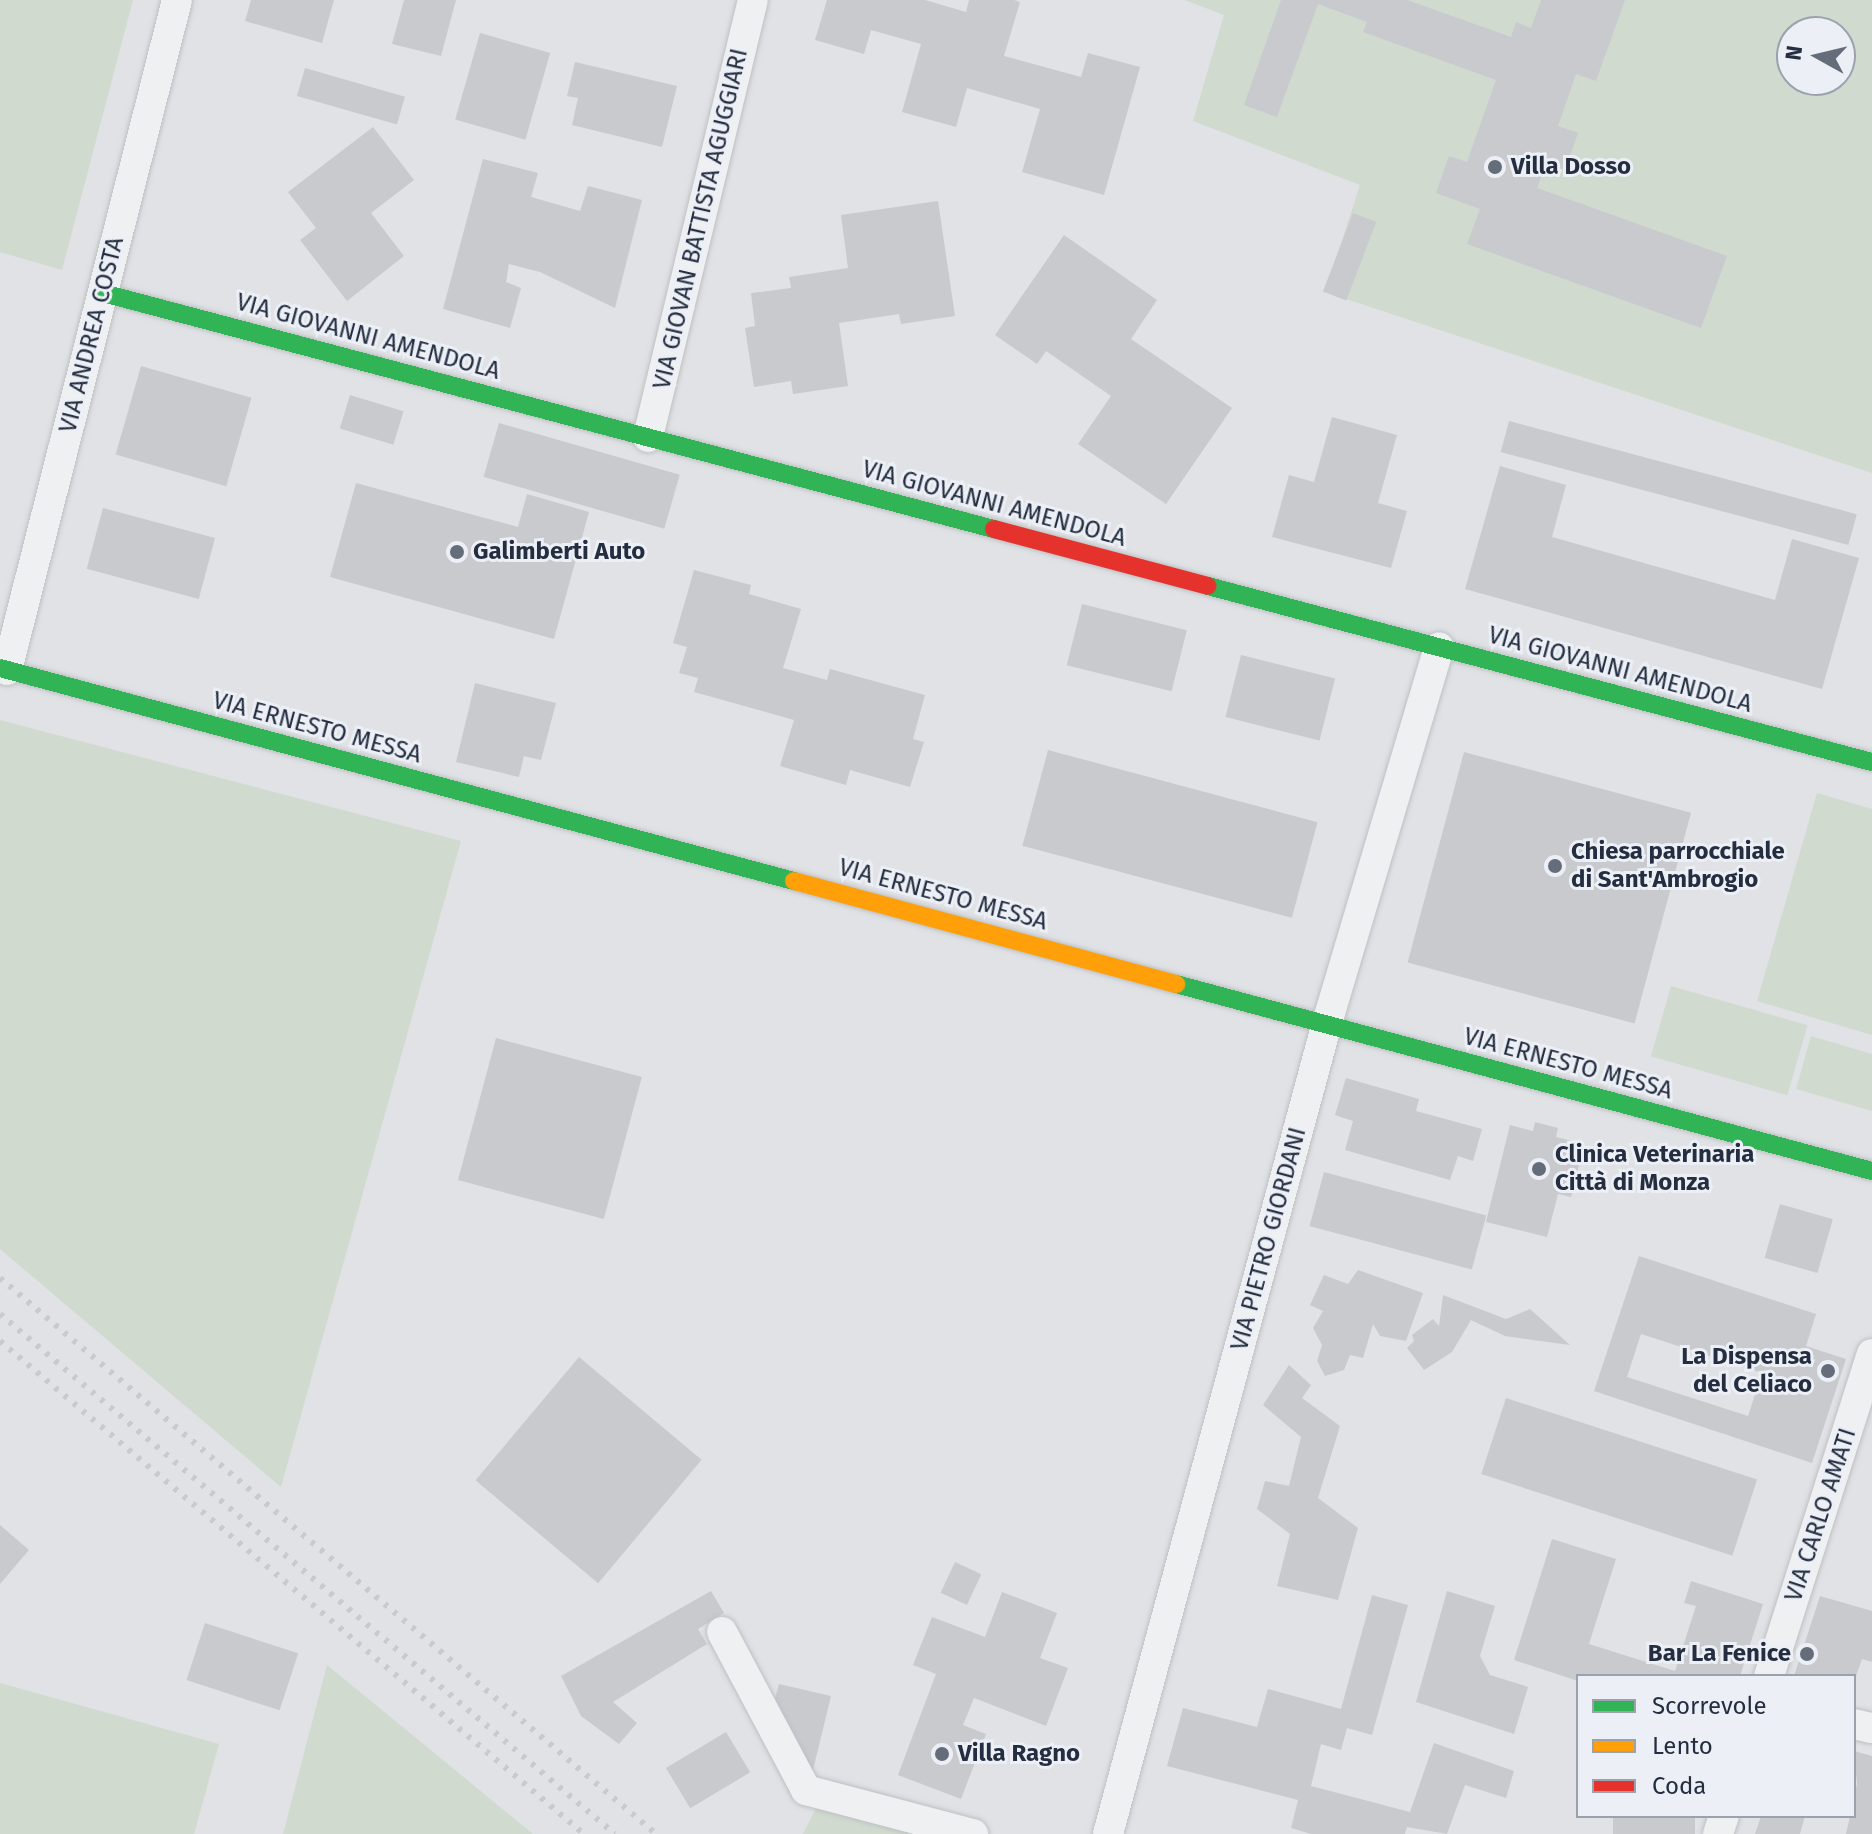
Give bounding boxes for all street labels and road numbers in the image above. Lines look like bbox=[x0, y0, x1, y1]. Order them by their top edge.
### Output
street label: VIA GIOVAN BATTISTA AGUGGIARI bbox=[648, 46, 754, 392]
street label: VIA ANDREA COSTA bbox=[54, 234, 130, 436]
street label: VIA GIOVANNI AMENDOLA bbox=[233, 288, 503, 386]
street label: VIA GIOVANNI AMENDOLA bbox=[859, 455, 1129, 553]
street label: VIA GIOVANNI AMENDOLA bbox=[1485, 621, 1755, 719]
street label: VIA ERNESTO MESSA bbox=[210, 686, 424, 770]
street label: VIA ERNESTO MESSA bbox=[836, 853, 1050, 937]
street label: VIA ERNESTO MESSA bbox=[1461, 1022, 1675, 1106]
street label: VIA PIETRO GIORDANI bbox=[1225, 1124, 1313, 1354]
street label: VIA CARLO AMATI bbox=[1779, 1425, 1863, 1605]

